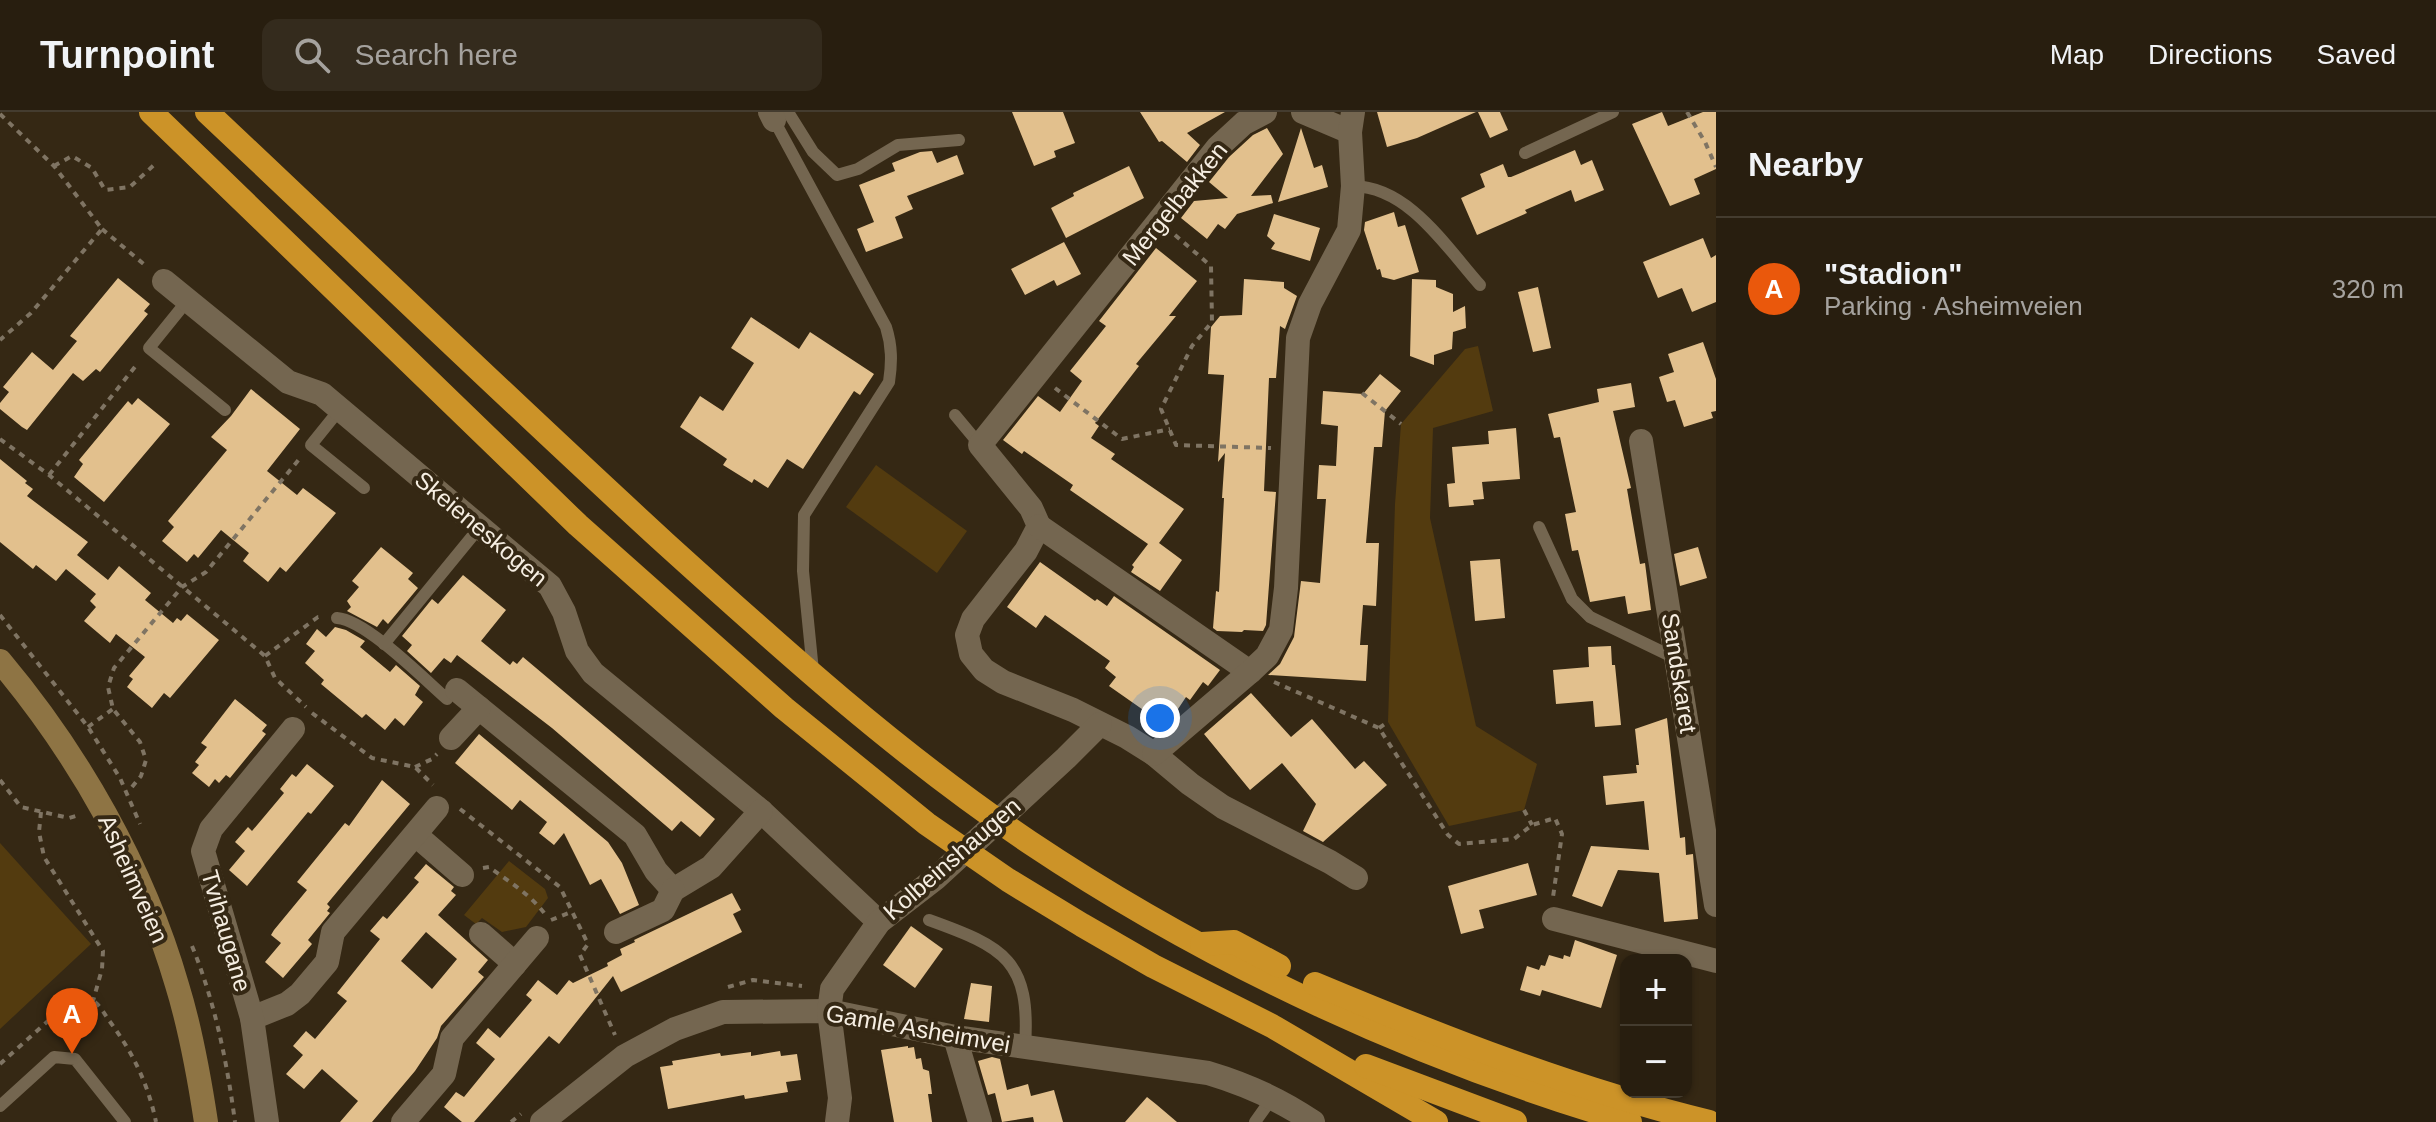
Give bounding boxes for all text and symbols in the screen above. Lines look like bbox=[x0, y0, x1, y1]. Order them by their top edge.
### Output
search box bbox=[262, 19, 822, 91]
icon: search bbox=[290, 33, 334, 77]
text: Turnpoint bbox=[40, 34, 214, 76]
text: Search here bbox=[354, 38, 518, 71]
text: Map bbox=[2050, 39, 2104, 70]
text: Directions bbox=[2148, 39, 2273, 70]
text: Saved bbox=[2317, 39, 2396, 70]
street label: Mergelbakken bbox=[1117, 137, 1233, 271]
text: Nearby bbox=[1748, 145, 1863, 183]
text: "Stadion" bbox=[1824, 257, 1962, 290]
text: A bbox=[1765, 274, 1783, 304]
text: 320 m bbox=[2332, 274, 2404, 304]
text: Parking · Asheimveien bbox=[1824, 291, 2083, 321]
street label: Skeieneskogen bbox=[410, 466, 553, 592]
street label: Sandskaret bbox=[1657, 611, 1702, 735]
your location bbox=[1140, 698, 1180, 738]
street label: Kolbeinshaugen bbox=[878, 792, 1025, 925]
street label: Asheimveien bbox=[93, 811, 174, 947]
street label: Tvihaugane bbox=[196, 867, 257, 995]
map controls bbox=[1620, 954, 1692, 1098]
button: + bbox=[1620, 954, 1692, 1026]
pin: A bbox=[46, 988, 98, 1054]
street label: Gamle Asheimvei bbox=[824, 999, 1012, 1058]
button: − bbox=[1620, 1026, 1692, 1098]

